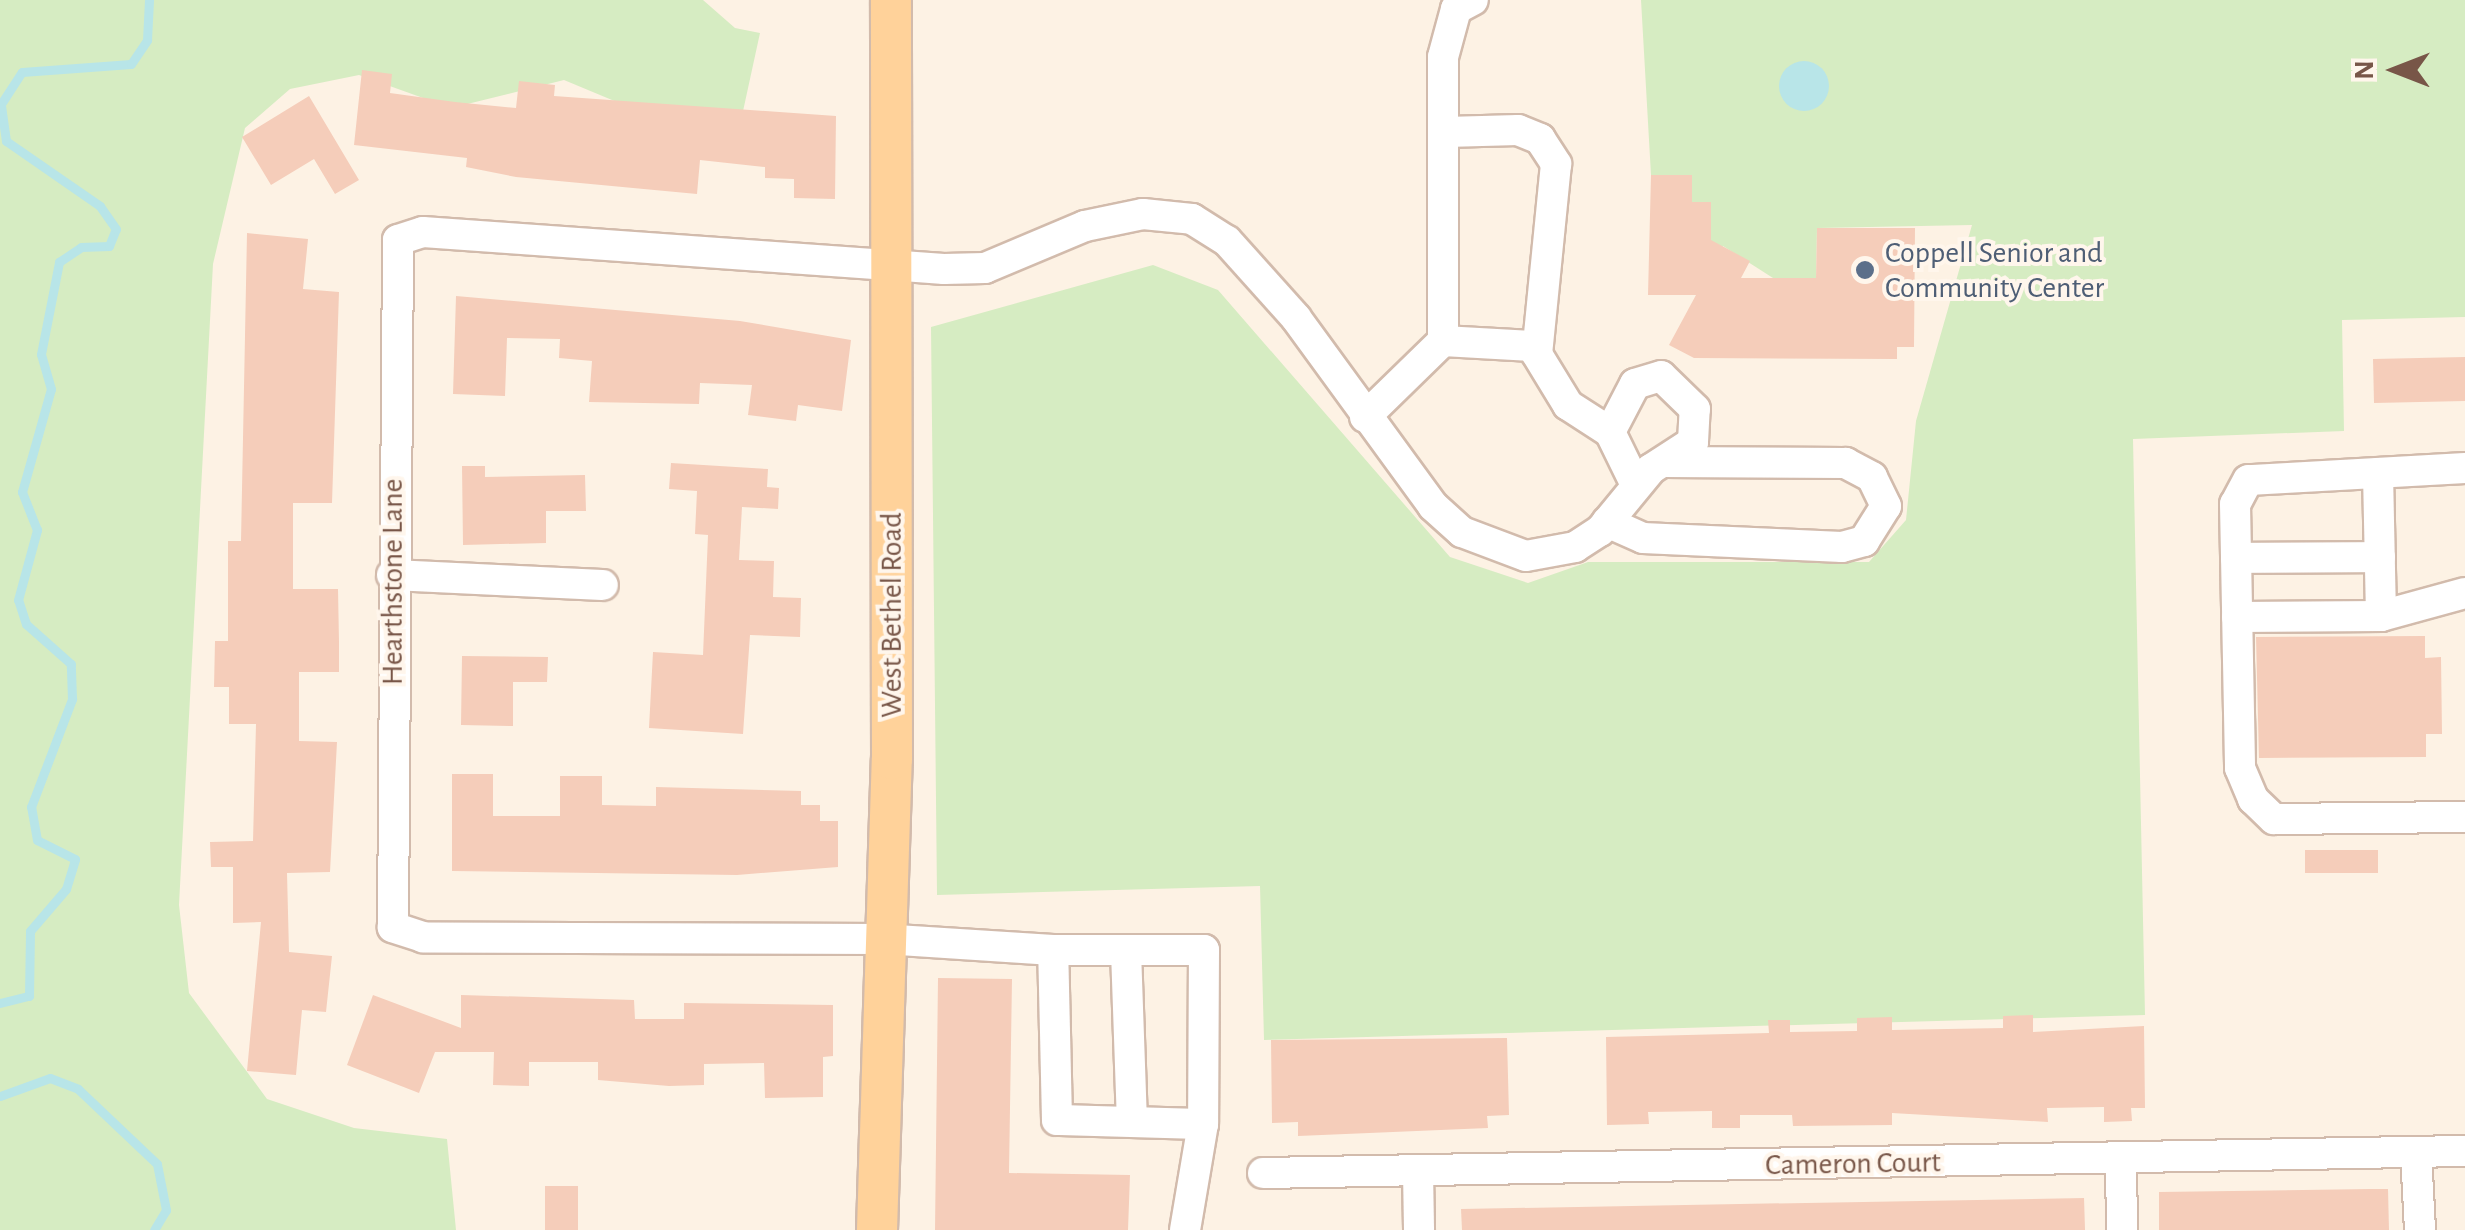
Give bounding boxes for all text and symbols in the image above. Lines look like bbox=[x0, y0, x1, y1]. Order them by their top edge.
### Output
north arrow bbox=[2345, 20, 2445, 120]
text: N bbox=[2351, 60, 2379, 80]
place label: Coppell Senior and Community Center bbox=[1885, 235, 2104, 306]
marker: Coppell Senior and Community Center bbox=[1854, 259, 1876, 281]
street label: Hearthstone Lane bbox=[375, 479, 411, 685]
street label: West Bethel Road bbox=[874, 512, 910, 718]
street label: Cameron Court bbox=[1765, 1144, 1941, 1184]

